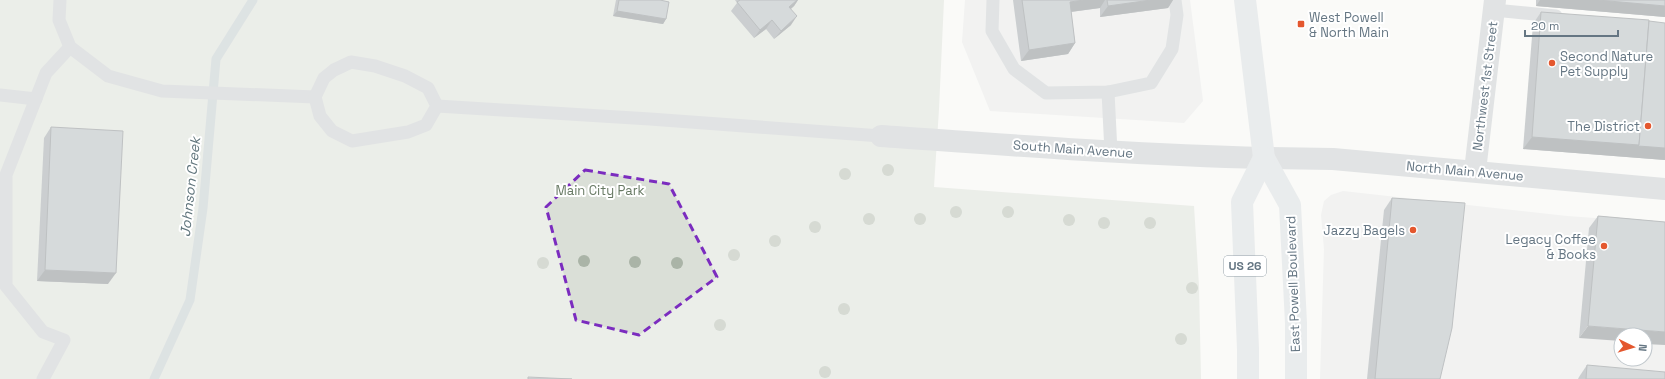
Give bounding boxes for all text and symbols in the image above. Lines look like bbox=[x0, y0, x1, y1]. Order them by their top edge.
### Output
place label: West Powell & North Main bbox=[1309, 9, 1389, 41]
scale bar bbox=[1525, 12, 1618, 38]
text: 20 m bbox=[1531, 18, 1559, 34]
marker: West Powell & North Main bbox=[1296, 19, 1306, 29]
street label: Northwest 1st Street bbox=[1469, 20, 1501, 152]
place label: Second Nature Pet Supply bbox=[1560, 48, 1653, 80]
marker: Second Nature Pet Supply bbox=[1547, 58, 1557, 68]
place label: The District bbox=[1567, 118, 1640, 135]
marker: The District bbox=[1643, 121, 1653, 131]
water label: Johnson Creek bbox=[176, 135, 204, 238]
street label: South Main Avenue bbox=[1012, 136, 1134, 162]
street label: North Main Avenue bbox=[1406, 157, 1524, 185]
park label: Main City Park bbox=[555, 182, 645, 199]
street label: East Powell Boulevard bbox=[1282, 216, 1304, 352]
place label: Jazzy Bagels bbox=[1323, 222, 1405, 239]
marker: Jazzy Bagels bbox=[1408, 225, 1418, 235]
place label: Legacy Coffee & Books bbox=[1505, 231, 1596, 263]
marker: Legacy Coffee & Books bbox=[1599, 241, 1609, 251]
road number: US 26 bbox=[1224, 256, 1266, 276]
north arrow bbox=[1613, 327, 1653, 367]
text: N bbox=[1636, 344, 1650, 352]

